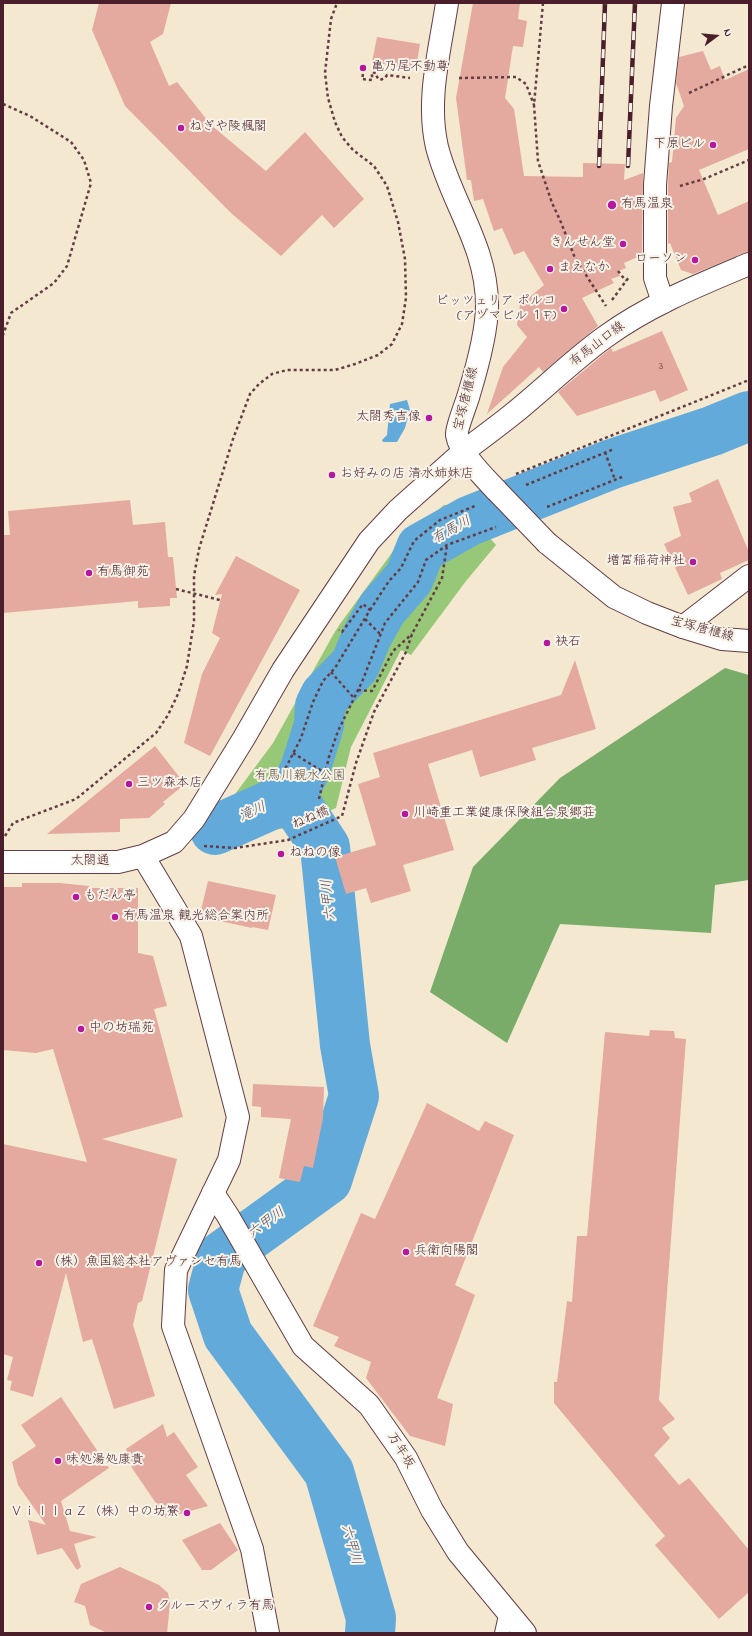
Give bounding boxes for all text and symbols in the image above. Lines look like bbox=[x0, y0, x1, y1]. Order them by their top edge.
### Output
north arrow bbox=[696, 16, 736, 56]
text: N bbox=[719, 27, 736, 38]
place label: 亀乃尾不動尊 bbox=[371, 60, 449, 76]
marker: 亀乃尾不動尊 bbox=[358, 63, 368, 73]
place label: ねぎや陵楓閣 bbox=[189, 120, 267, 136]
marker: ねぎや陵楓閣 bbox=[176, 123, 186, 133]
place label: 下原ビル bbox=[653, 137, 705, 153]
marker: 下原ビル bbox=[708, 140, 718, 150]
place label: 有馬温泉 bbox=[621, 197, 673, 213]
marker: 有馬温泉 bbox=[606, 199, 618, 211]
place label: きんせん堂 bbox=[550, 236, 615, 252]
marker: きんせん堂 bbox=[618, 239, 628, 249]
place label: ローソン bbox=[635, 252, 687, 268]
marker: ローソン bbox=[690, 255, 700, 265]
place label: まえなか bbox=[558, 261, 610, 277]
marker: まえなか bbox=[545, 264, 555, 274]
place label: ピッツェリア ポルコ (アヅマビル １F) bbox=[436, 294, 556, 325]
marker: ピッツェリア ポルコ (アヅマビル １F) bbox=[559, 304, 569, 314]
street label: 有馬山口線 bbox=[567, 319, 629, 371]
house number: 3 bbox=[659, 360, 663, 374]
street label: 宝塚唐櫃線 bbox=[452, 366, 482, 432]
place label: 太閤秀吉像 bbox=[356, 410, 421, 426]
marker: 太閤秀吉像 bbox=[424, 413, 434, 423]
place label: お好みの店 清水姉妹店 bbox=[340, 467, 473, 483]
marker: お好みの店 清水姉妹店 bbox=[327, 470, 337, 480]
water label: 有馬川 bbox=[430, 513, 474, 549]
place label: 増冨稲荷神社 bbox=[607, 554, 685, 570]
marker: 増冨稲荷神社 bbox=[688, 557, 698, 567]
place label: 有馬御苑 bbox=[97, 565, 149, 581]
marker: 有馬御苑 bbox=[84, 568, 94, 578]
street label: 宝塚唐櫃線 bbox=[669, 614, 735, 646]
place label: 袂石 bbox=[555, 635, 581, 651]
marker: 袂石 bbox=[542, 638, 552, 648]
park label: 有馬川親水公園 bbox=[255, 769, 345, 785]
place label: 三ツ森本店 bbox=[137, 776, 202, 792]
marker: 三ツ森本店 bbox=[124, 779, 134, 789]
water label: 滝川 bbox=[237, 800, 269, 826]
street label: ねね橋 bbox=[290, 804, 332, 834]
place label: 川崎重工業健康保険組合泉郷荘 bbox=[413, 806, 595, 822]
marker: 川崎重工業健康保険組合泉郷荘 bbox=[400, 809, 410, 819]
place label: ねねの像 bbox=[289, 846, 341, 862]
marker: ねねの像 bbox=[276, 849, 286, 859]
street label: 太閤通 bbox=[71, 854, 109, 870]
water label: 六甲川 bbox=[319, 878, 341, 922]
place label: もだん亭 bbox=[84, 889, 136, 905]
marker: もだん亭 bbox=[71, 892, 81, 902]
place label: 有馬温泉 観光総合案内所 bbox=[123, 909, 269, 925]
marker: 有馬温泉 観光総合案内所 bbox=[110, 912, 120, 922]
place label: 中の坊瑞苑 bbox=[89, 1021, 154, 1037]
marker: 中の坊瑞苑 bbox=[76, 1024, 86, 1034]
water label: 六甲川 bbox=[245, 1205, 289, 1243]
place label: 兵衛向陽閣 bbox=[414, 1244, 479, 1260]
marker: 兵衛向陽閣 bbox=[401, 1247, 411, 1257]
place label: （株）魚国総本社アヴァンセ有馬 bbox=[47, 1255, 242, 1271]
marker: （株）魚国総本社アヴァンセ有馬 bbox=[34, 1258, 44, 1268]
street label: 万年坂 bbox=[383, 1430, 417, 1472]
place label: 味処湯処康貴 bbox=[66, 1453, 144, 1469]
marker: 味処湯処康貴 bbox=[53, 1456, 63, 1466]
place label: ＶｉｌｌａＺ（株）中の坊寮 bbox=[10, 1505, 179, 1521]
marker: ＶｉｌｌａＺ（株）中の坊寮 bbox=[182, 1508, 192, 1518]
water label: 六甲川 bbox=[336, 1522, 364, 1568]
place label: クルーズヴィラ有馬 bbox=[157, 1599, 275, 1615]
marker: クルーズヴィラ有馬 bbox=[144, 1602, 154, 1612]

